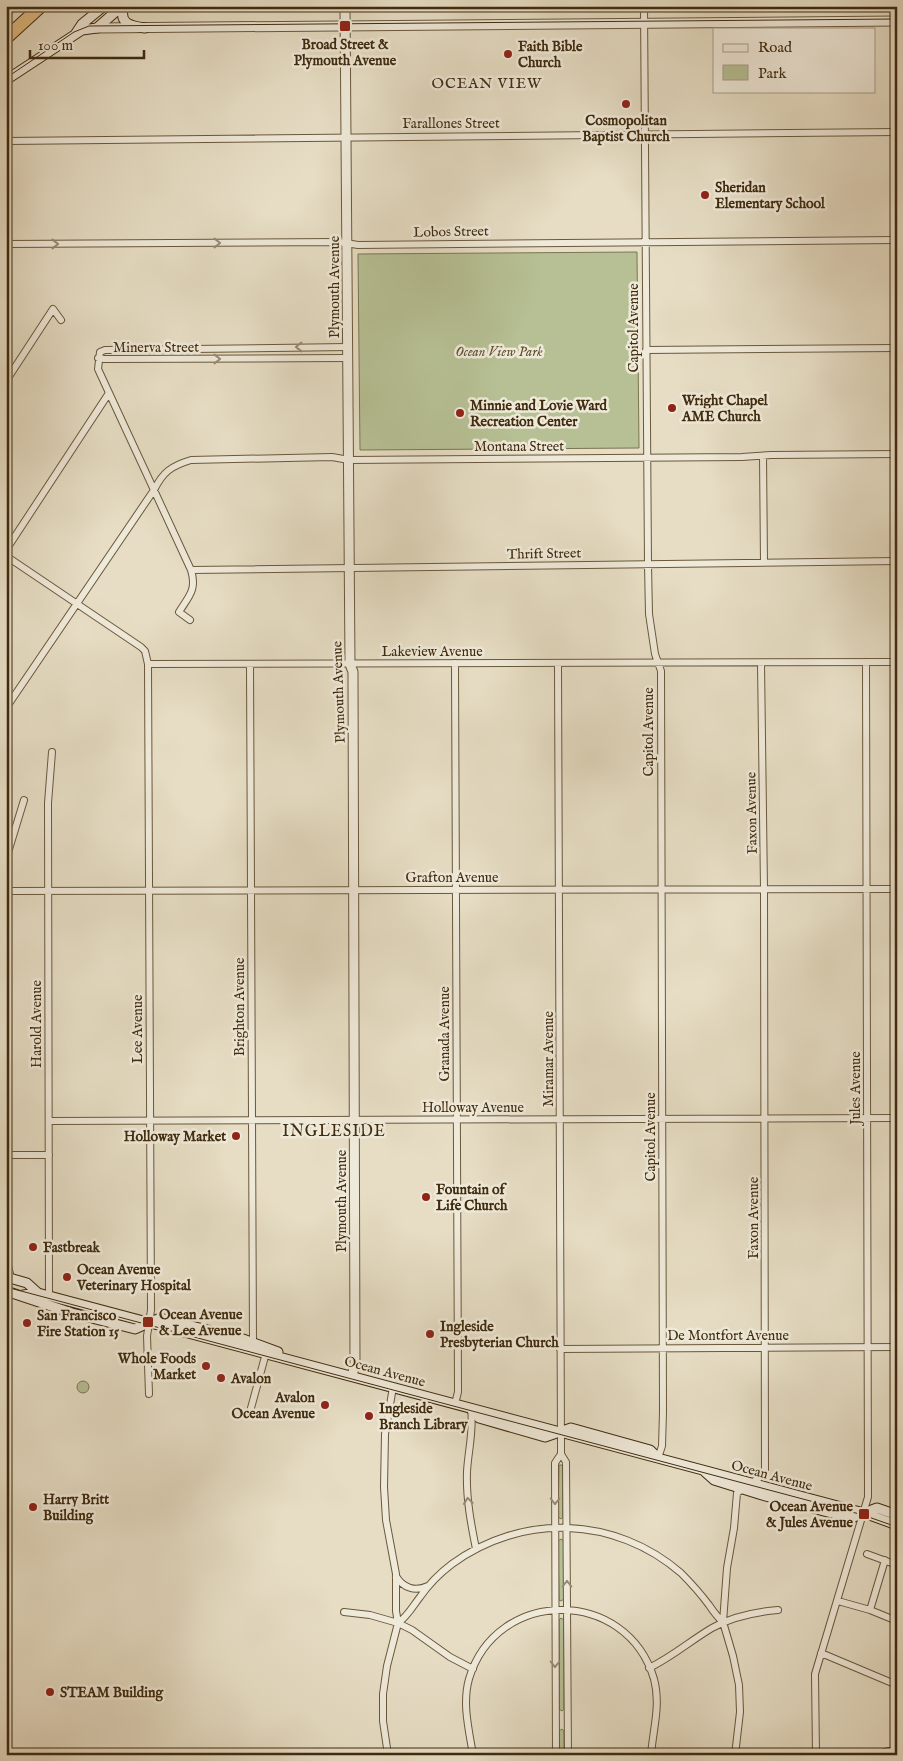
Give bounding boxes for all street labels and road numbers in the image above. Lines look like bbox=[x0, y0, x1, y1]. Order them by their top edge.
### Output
street label: Farallones Street bbox=[402, 115, 500, 133]
street label: Lobos Street bbox=[413, 222, 489, 242]
street label: Plymouth Avenue bbox=[326, 235, 344, 338]
street label: Capitol Avenue bbox=[625, 283, 643, 373]
street label: Minerva Street bbox=[113, 339, 199, 357]
street label: Montana Street bbox=[474, 438, 564, 456]
street label: Thrift Street bbox=[507, 544, 582, 564]
street label: Plymouth Avenue bbox=[328, 640, 350, 743]
street label: Lakeview Avenue bbox=[381, 643, 483, 661]
street label: Capitol Avenue bbox=[640, 687, 658, 777]
street label: Faxon Avenue bbox=[742, 771, 762, 854]
street label: Grafton Avenue bbox=[406, 869, 499, 887]
street label: Brighton Avenue bbox=[231, 957, 249, 1056]
street label: Harold Avenue bbox=[28, 980, 46, 1068]
street label: Granada Avenue bbox=[436, 986, 454, 1082]
street label: Lee Avenue bbox=[129, 994, 147, 1063]
street label: Miramar Avenue bbox=[540, 1010, 558, 1107]
street label: Jules Avenue bbox=[847, 1051, 865, 1127]
street label: Capitol Avenue bbox=[642, 1092, 660, 1182]
street label: Holloway Avenue bbox=[422, 1099, 525, 1117]
street label: Plymouth Avenue bbox=[333, 1149, 351, 1252]
street label: Faxon Avenue bbox=[745, 1176, 763, 1259]
street label: De Montfort Avenue bbox=[667, 1327, 789, 1345]
street label: Ocean Avenue bbox=[342, 1352, 428, 1392]
street label: Ocean Avenue bbox=[729, 1456, 815, 1496]

